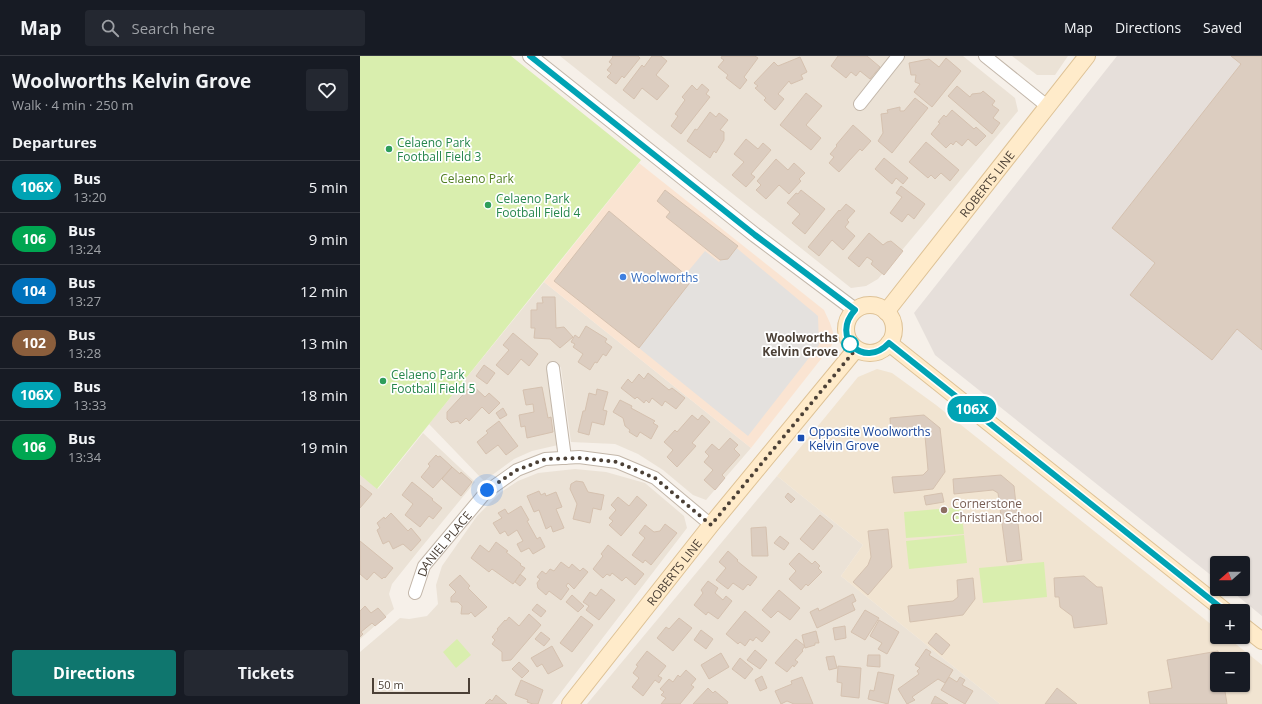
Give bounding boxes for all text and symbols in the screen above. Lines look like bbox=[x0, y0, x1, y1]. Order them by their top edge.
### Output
search box bbox=[85, 10, 365, 46]
text: Map bbox=[20, 15, 61, 41]
icon: search bbox=[99, 17, 121, 39]
text: Search here bbox=[131, 18, 215, 38]
text: Map bbox=[1064, 18, 1093, 37]
text: Directions bbox=[1115, 18, 1181, 37]
text: Saved bbox=[1203, 18, 1242, 37]
text: Woolworths Kelvin Grove bbox=[12, 68, 251, 94]
button: heart bbox=[306, 69, 348, 111]
text: Walk · 4 min · 250 m bbox=[12, 96, 134, 114]
text: Departures bbox=[12, 132, 97, 152]
place label: Celaeno Park Football Field 3 bbox=[397, 134, 482, 165]
marker: Celaeno Park Football Field 3 bbox=[384, 144, 394, 154]
street label: ROBERTS LINE bbox=[955, 147, 1018, 221]
text: Bus bbox=[73, 168, 101, 188]
park label: Celaeno Park bbox=[440, 170, 514, 187]
text: 106X bbox=[20, 177, 53, 196]
text: 5 min bbox=[309, 177, 348, 197]
text: 13:20 bbox=[73, 188, 107, 206]
place label: Celaeno Park Football Field 4 bbox=[496, 190, 581, 221]
marker: Celaeno Park Football Field 4 bbox=[483, 200, 493, 210]
text: Bus bbox=[68, 220, 95, 240]
text: 106 bbox=[22, 229, 46, 248]
text: 9 min bbox=[309, 229, 348, 249]
text: 13:24 bbox=[68, 240, 101, 258]
place label: Woolworths bbox=[631, 269, 699, 286]
text: Bus bbox=[68, 272, 95, 292]
marker: Woolworths bbox=[618, 272, 628, 282]
text: 104 bbox=[22, 281, 46, 300]
text: 12 min bbox=[300, 281, 348, 301]
text: 13:27 bbox=[68, 292, 101, 310]
text: Bus bbox=[68, 324, 95, 344]
place label: Woolworths Kelvin Grove bbox=[762, 329, 838, 360]
text: 102 bbox=[22, 333, 46, 352]
text: 13 min bbox=[300, 333, 348, 353]
marker: Woolworths Kelvin Grove bbox=[841, 335, 859, 353]
text: 13:28 bbox=[68, 344, 101, 362]
place label: Celaeno Park Football Field 5 bbox=[391, 366, 476, 397]
text: Bus bbox=[73, 376, 101, 396]
marker: Celaeno Park Football Field 5 bbox=[378, 376, 388, 386]
text: 106X bbox=[20, 385, 53, 404]
text: 18 min bbox=[300, 385, 348, 405]
text: 13:33 bbox=[73, 396, 107, 414]
line badge: 106X bbox=[944, 396, 1000, 422]
text: 106X bbox=[955, 399, 989, 418]
place label: Opposite Woolworths Kelvin Grove bbox=[809, 423, 931, 454]
text: Bus bbox=[68, 428, 95, 448]
marker: Opposite Woolworths Kelvin Grove bbox=[796, 433, 806, 443]
text: 106 bbox=[22, 437, 46, 456]
text: 19 min bbox=[300, 437, 348, 457]
text: 13:34 bbox=[68, 448, 101, 466]
your location bbox=[477, 480, 497, 500]
place label: Cornerstone Christian School bbox=[952, 495, 1042, 526]
marker: Cornerstone Christian School bbox=[939, 505, 949, 515]
street label: DANIEL PLACE bbox=[413, 507, 475, 579]
street label: ROBERTS LINE bbox=[642, 535, 705, 609]
north arrow bbox=[1210, 556, 1250, 596]
map controls bbox=[1210, 556, 1250, 692]
button: + bbox=[1210, 604, 1250, 644]
button: Directions bbox=[12, 650, 176, 696]
button: Tickets bbox=[184, 650, 348, 696]
button: − bbox=[1210, 652, 1250, 692]
scale bar bbox=[372, 676, 470, 695]
text: 50 m bbox=[378, 677, 404, 692]

